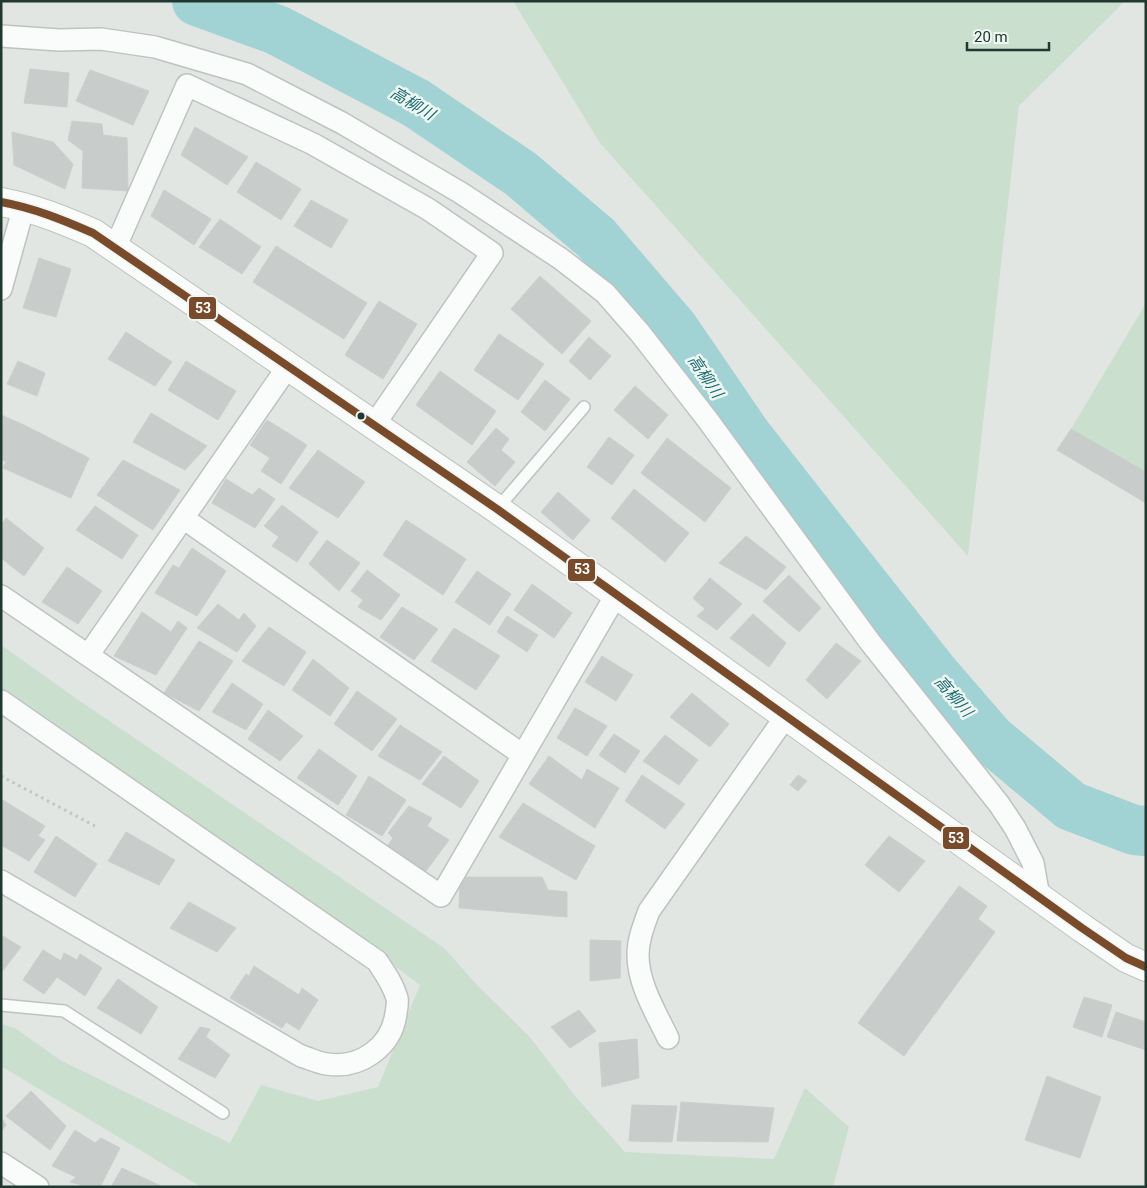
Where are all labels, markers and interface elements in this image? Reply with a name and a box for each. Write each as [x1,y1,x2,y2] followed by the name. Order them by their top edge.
[967,20,1050,52] scale bar
[974,28,1008,46] text: 20 m
[387,83,440,125] water label: 高柳川
[188,296,217,320] line badge: 53
[195,300,211,316] text: 53
[684,351,728,403] water label: 高柳川
[356,411,366,421] unlabelled marker
[567,558,596,582] line badge: 53
[574,561,590,577] text: 53
[931,672,978,722] water label: 高柳川
[942,826,970,850] line badge: 53
[948,830,964,846] text: 53

